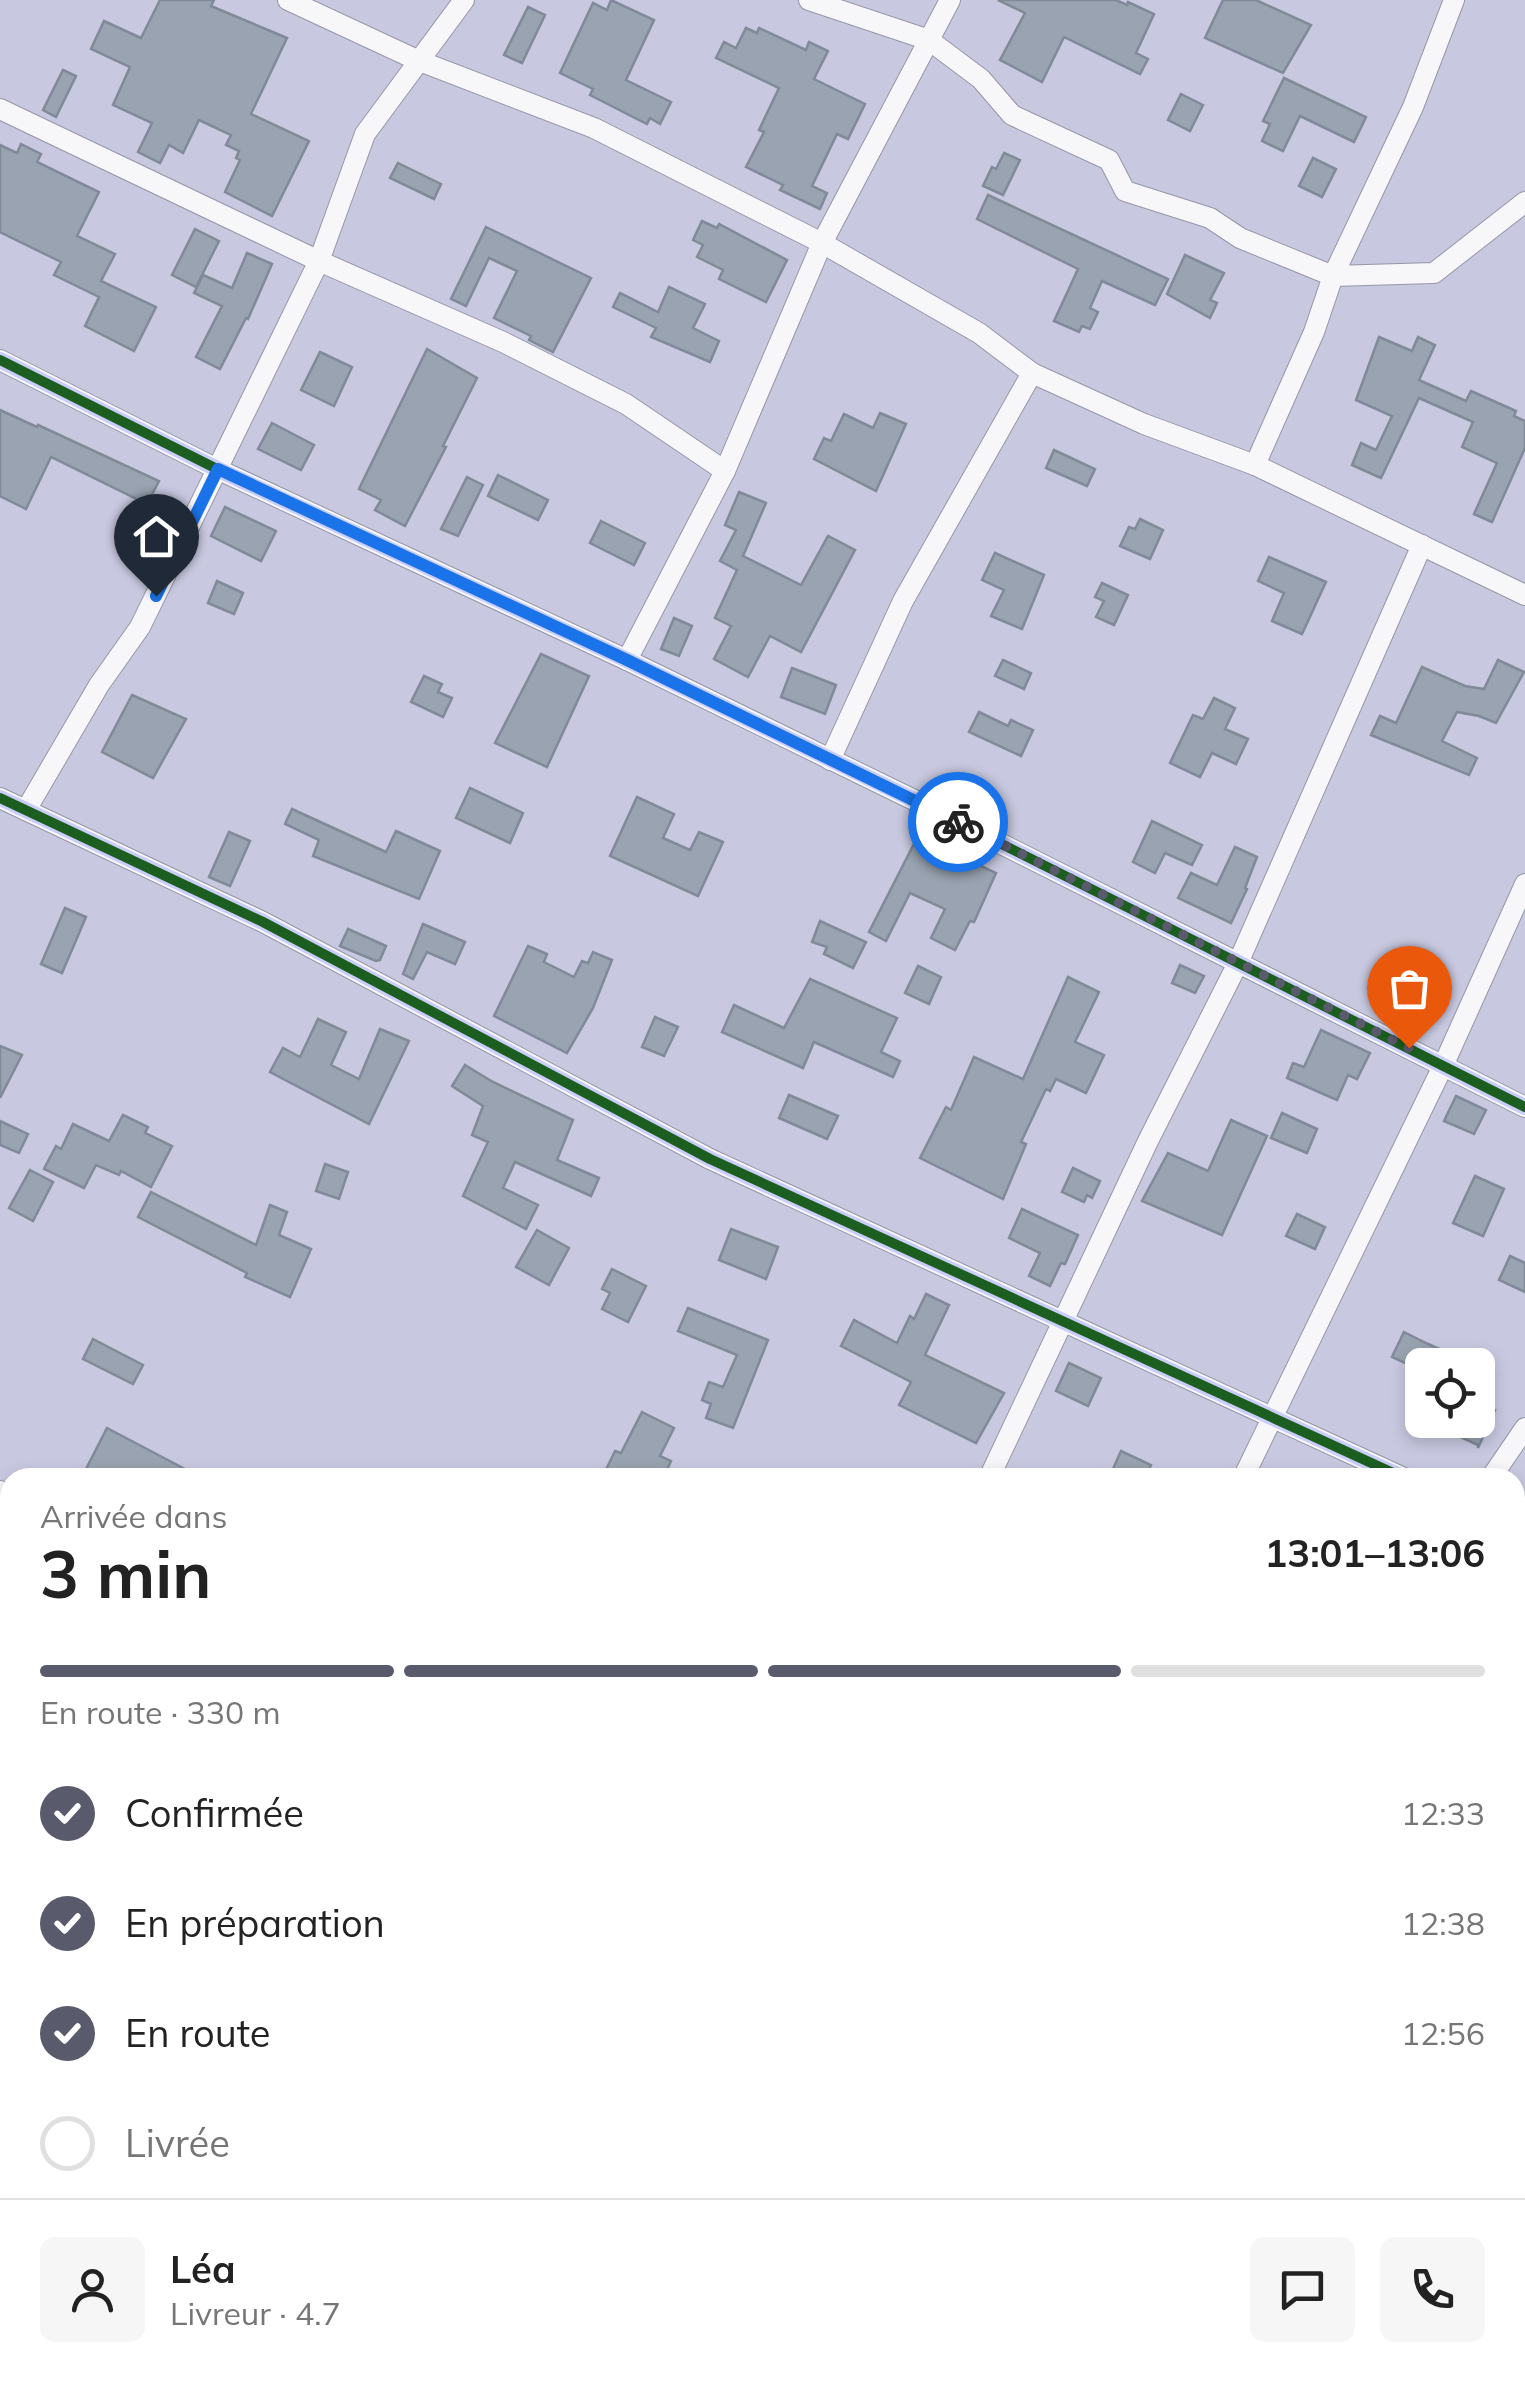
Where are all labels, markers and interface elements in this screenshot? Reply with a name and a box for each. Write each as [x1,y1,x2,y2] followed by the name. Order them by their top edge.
[114,494,199,597] pin
[129,509,184,564] icon: home
[908,772,1008,872] courier
[931,795,986,850] icon: bike
[1367,946,1452,1049] pin
[1382,961,1437,1016] icon: bag
[1405,1348,1495,1438] map controls
[1405,1348,1495,1438] button: locate
[40,1496,227,1536] text: Arrivée dans
[1265,1529,1485,1577] text: 13:01–13:06
[40,1533,211,1614] text: 3 min
[40,1692,281,1732] text: En route · 330 m
[40,1786,95,1841] icon: check
[125,1789,304,1837] text: Confirmée
[1401,1793,1485,1833] text: 12:33
[40,1896,95,1951] icon: check
[125,1899,385,1947] text: En préparation
[1401,1903,1485,1943] text: 12:38
[40,2006,95,2061] icon: check
[125,2009,271,2057] text: En route
[1401,2013,1485,2053] text: 12:56
[125,2119,230,2167] text: Livrée
[40,2237,145,2342] button: person
[1250,2237,1355,2342] button: chat
[1380,2237,1485,2342] button: phone
[170,2245,235,2293] text: Léa
[170,2293,341,2333] text: Livreur · 4.7

